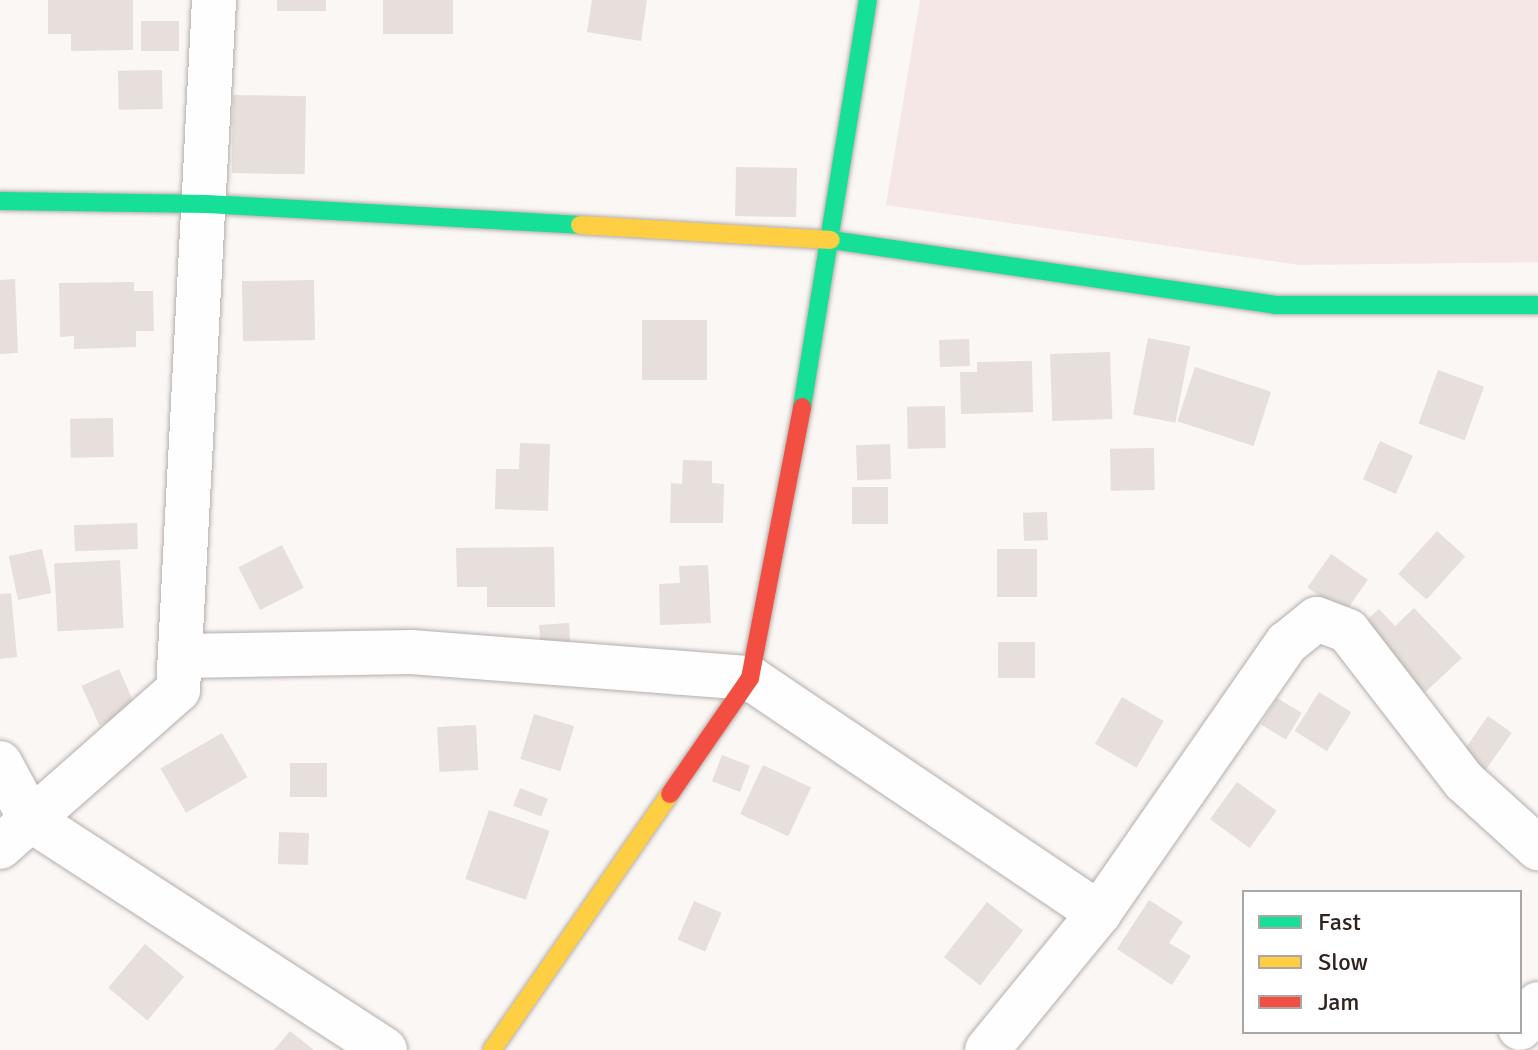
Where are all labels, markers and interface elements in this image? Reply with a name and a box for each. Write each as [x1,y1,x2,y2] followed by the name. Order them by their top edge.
[1242,890,1522,1034] legend
[1318,907,1361,937] text: Fast
[1318,947,1368,977] text: Slow
[1318,987,1359,1017] text: Jam

